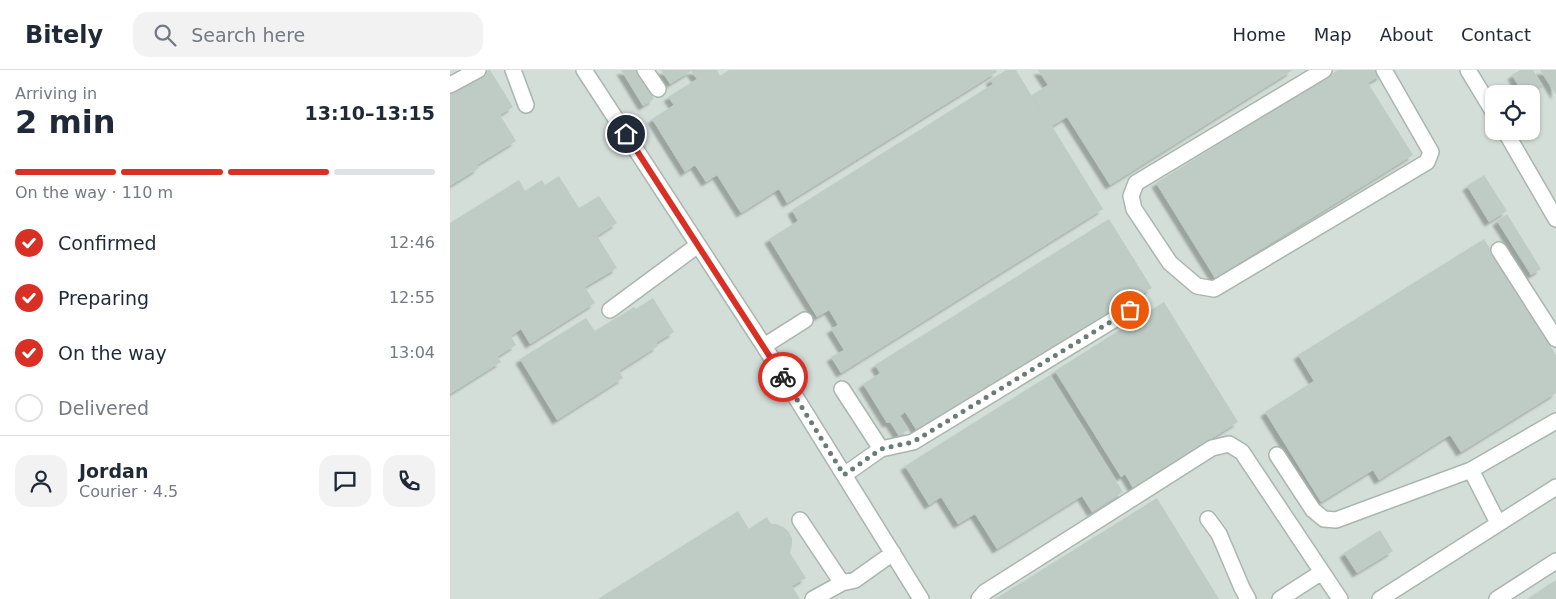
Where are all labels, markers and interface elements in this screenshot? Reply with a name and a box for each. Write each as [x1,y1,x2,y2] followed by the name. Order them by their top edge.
[133,12,483,57] search box
[25,21,103,49] text: Bitely
[151,21,179,49] icon: search
[191,24,305,46] text: Search here
[1233,24,1286,45] text: Home
[1314,24,1352,45] text: Map
[1380,24,1433,45] text: About
[1461,24,1531,45] text: Contact
[15,84,97,103] text: Arriving in
[1485,85,1540,140] map controls
[1485,85,1540,140] button: locate
[305,102,435,124] text: 13:10–13:15
[15,103,116,141] text: 2 min
[605,113,647,155] pin
[612,120,640,148] icon: home
[15,183,173,202] text: On the way · 110 m
[15,229,43,257] icon: check
[58,232,157,254] text: Confirmed
[389,233,435,252] text: 12:46
[15,284,43,312] icon: check
[58,287,149,309] text: Preparing
[389,288,435,307] text: 12:55
[1109,289,1151,331] pin
[1116,296,1144,324] icon: bag
[15,339,43,367] icon: check
[58,342,167,364] text: On the way
[389,343,435,362] text: 13:04
[758,352,808,402] courier
[769,363,797,391] icon: bike
[58,397,149,419] text: Delivered
[15,455,67,507] button: person
[319,455,371,507] button: chat
[383,455,435,507] button: phone
[79,460,148,482] text: Jordan
[79,482,178,501] text: Courier · 4.5

